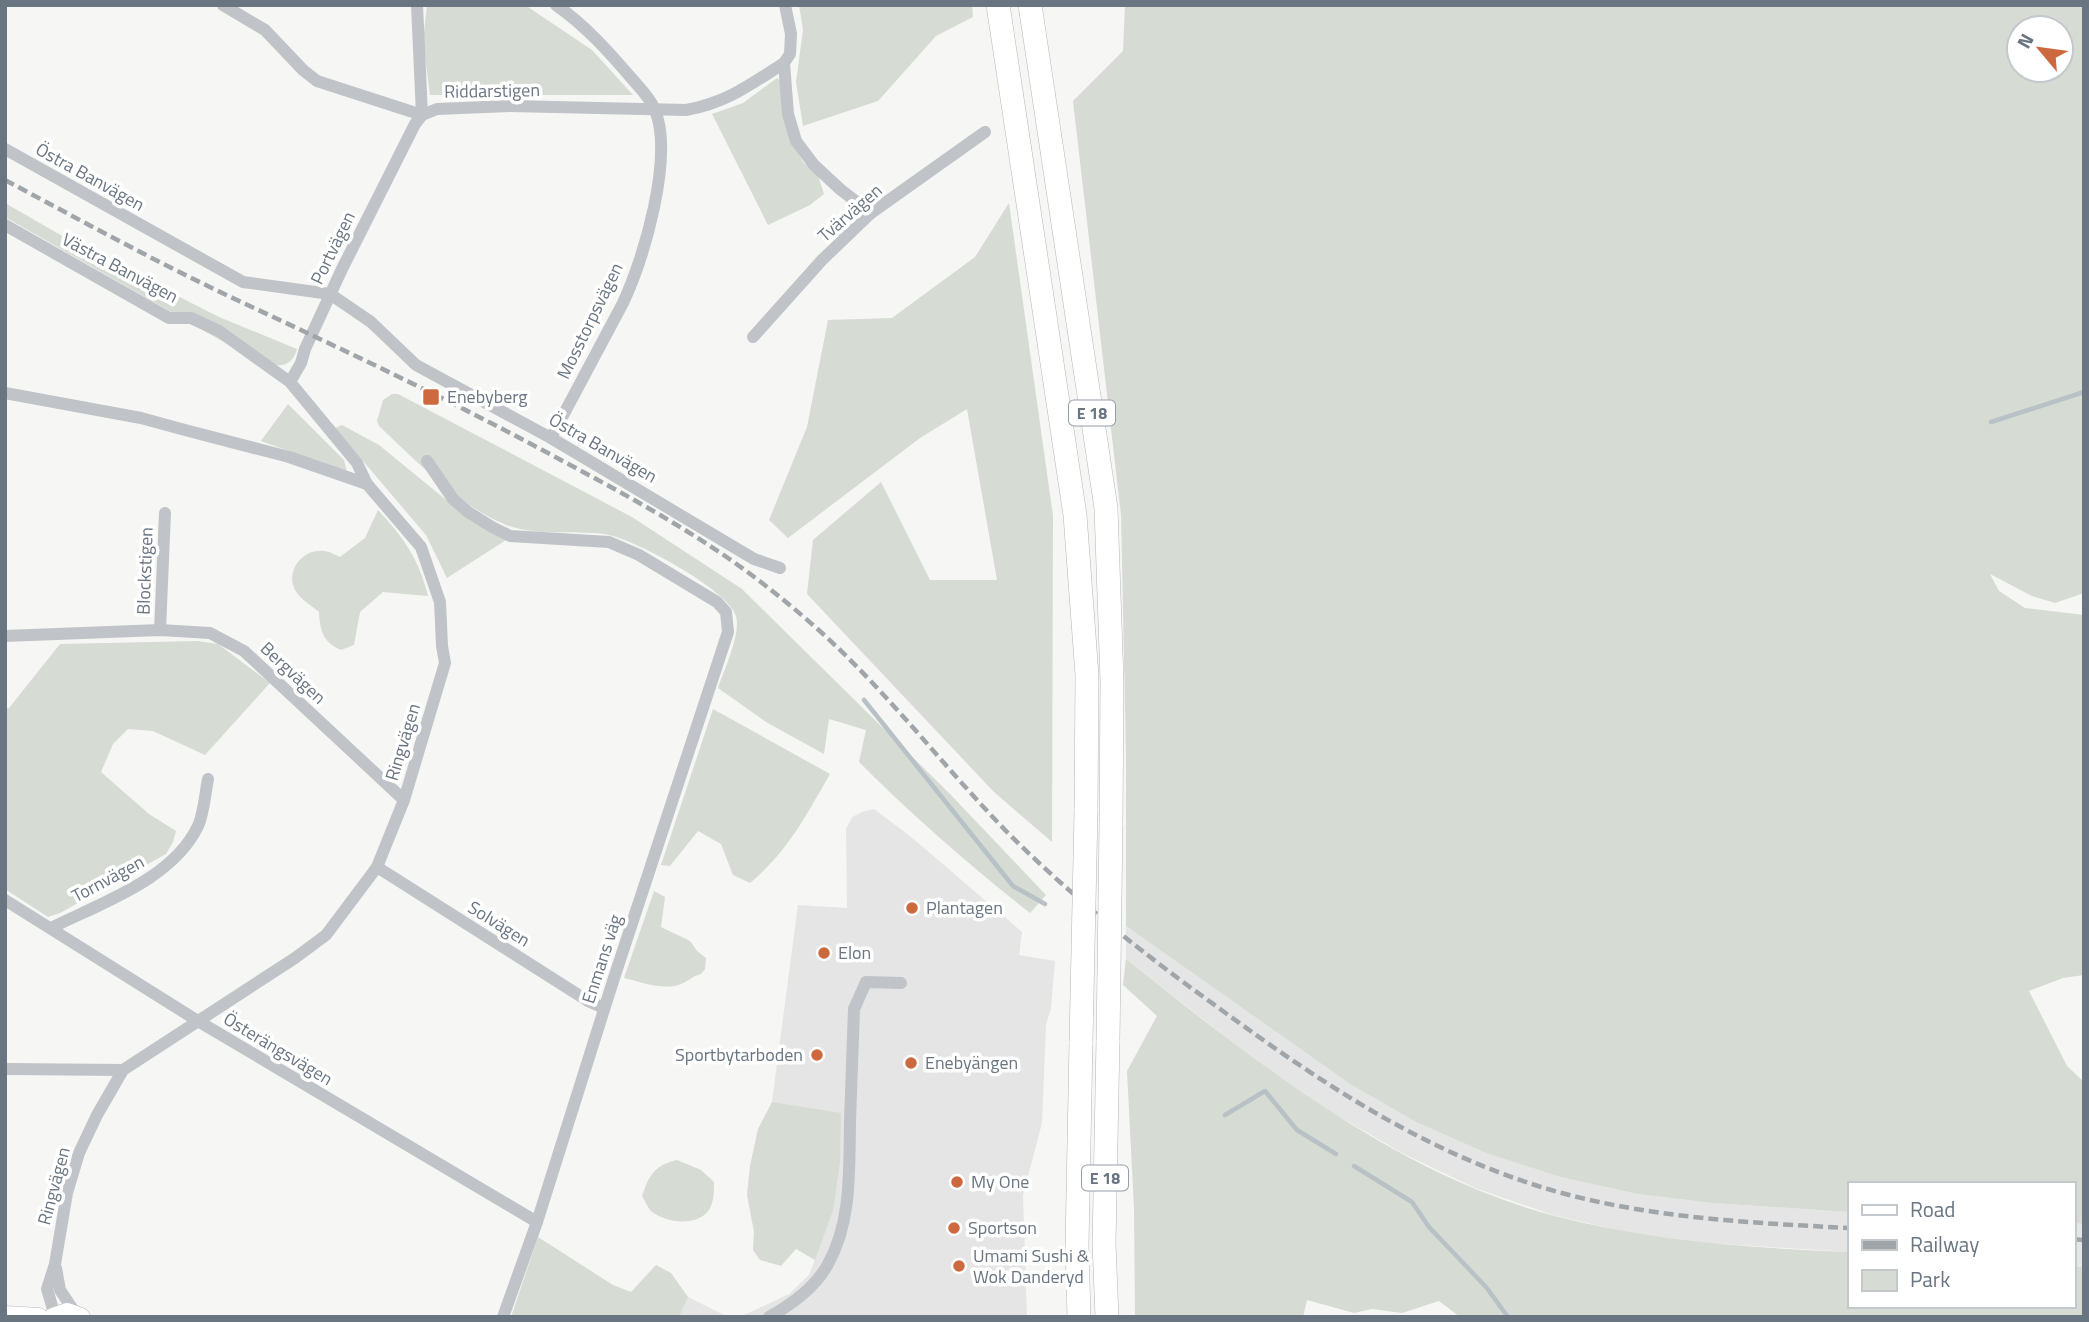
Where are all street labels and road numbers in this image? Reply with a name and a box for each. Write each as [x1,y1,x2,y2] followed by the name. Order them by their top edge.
[444,76,540,105] street label: Riddarstigen
[31,135,150,218] street label: Östra Banvägen
[812,177,888,248] street label: Tvärvägen
[303,207,362,289] street label: Portvägen
[57,226,183,310] street label: Västra Banvägen
[550,258,629,384] street label: Mosstorpsvägen
[1069,400,1115,426] road number: E 18
[544,406,662,490] street label: Östra Banvägen
[129,527,160,615] street label: Blockstigen
[254,635,332,710] street label: Bergvägen
[378,700,427,784] street label: Ringvägen
[67,848,149,909] street label: Tornvägen
[463,894,536,953] street label: Solvägen
[574,911,629,1007] street label: Enmans väg
[218,1005,338,1092] street label: Österängsvägen
[30,1144,77,1228] street label: Ringvägen
[1082,1166,1128,1190] road number: E 18

